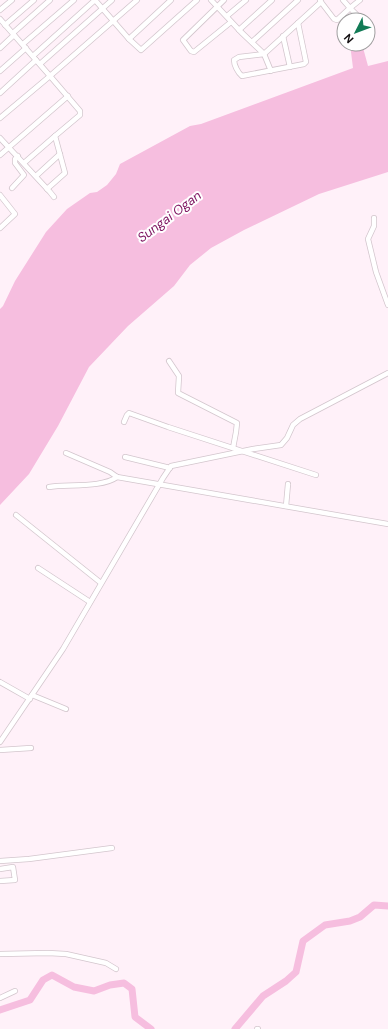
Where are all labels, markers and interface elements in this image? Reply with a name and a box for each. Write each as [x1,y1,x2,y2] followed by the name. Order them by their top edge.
[336,12,376,52] north arrow
[341,31,356,46] text: N
[134,187,205,246] water label: Sungai Ogan

